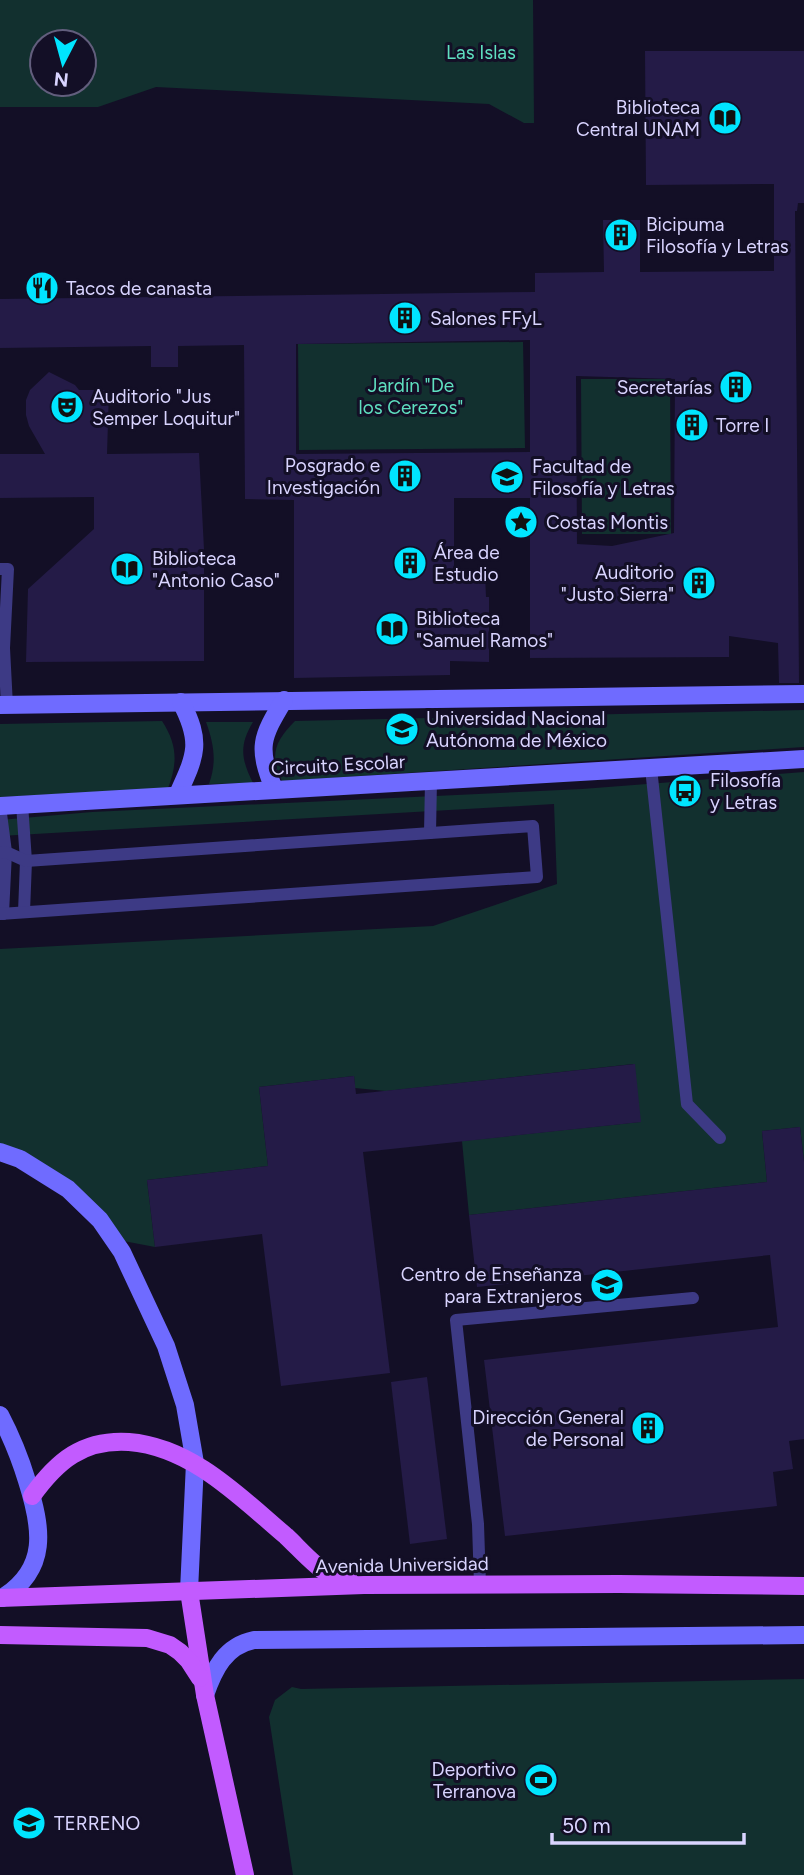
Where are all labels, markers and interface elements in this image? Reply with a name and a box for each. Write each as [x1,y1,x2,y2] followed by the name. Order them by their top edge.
[28,28,98,98] north arrow
[446,41,516,64] park label: Las Islas
[53,67,70,92] text: N
[576,96,700,141] place label: Biblioteca Central UNAM
[706,99,744,137] library icon: Biblioteca Central UNAM
[646,213,789,258] place label: Bicipuma Filosofía y Letras
[602,216,640,254] building icon: Bicipuma Filosofía y Letras
[23,269,61,307] restaurant icon: Tacos de canasta
[66,277,212,300] place label: Tacos de canasta
[386,299,424,337] building icon: Salones FFyL
[430,307,542,330] place label: Salones FFyL
[717,368,755,406] building icon: Secretarías
[359,374,463,419] park label: Jardín "De los Cerezos"
[617,376,712,399] place label: Secretarías
[92,385,240,430] place label: Auditorio "Jus Semper Loquitur"
[48,388,86,426] theatre icon: Auditorio "Jus Semper Loquitur"
[673,406,711,444] building icon: Torre I
[716,414,769,437] place label: Torre I
[267,454,380,499] place label: Posgrado e Investigación
[532,455,675,500] place label: Facultad de Filosofía y Letras
[386,457,424,495] building icon: Posgrado e Investigación
[488,458,526,496] school or university icon: Facultad de Filosofía y Letras
[502,503,540,541] place icon: Costas Montis
[546,511,668,534] place label: Costas Montis
[434,541,500,586] place label: Área de Estudio
[391,544,429,582] building icon: Área de Estudio
[152,547,280,592] place label: Biblioteca "Antonio Caso"
[108,550,146,588] library icon: Biblioteca "Antonio Caso"
[561,561,674,606] place label: Auditorio "Justo Sierra"
[680,564,718,602] building icon: Auditorio "Justo Sierra"
[416,607,553,652] place label: Biblioteca "Samuel Ramos"
[373,610,411,648] library icon: Biblioteca "Samuel Ramos"
[426,707,607,752] place label: Universidad Nacional Autónoma de México
[383,710,421,748] school or university icon: Universidad Nacional Autónoma de México
[270,750,406,780] street label: Circuito Escolar
[710,769,781,814] place label: Filosofía y Letras
[666,772,704,810] bus stop icon: Filosofía y Letras
[401,1263,582,1308] place label: Centro de Enseñanza para Extranjeros
[588,1266,626,1304] school or university icon: Centro de Enseñanza para Extranjeros
[472,1406,624,1451] place label: Dirección General de Personal
[629,1409,667,1447] building icon: Dirección General de Personal
[315,1552,489,1578] street label: Avenida Universidad
[432,1758,516,1803] place label: Deportivo Terranova
[522,1761,560,1799] sports icon: Deportivo Terranova
[552,1801,744,1845] scale bar
[10,1804,48,1842] school or university icon: TERRENO
[54,1812,140,1835] place label: TERRENO
[562,1813,611,1838] text: 50 m

